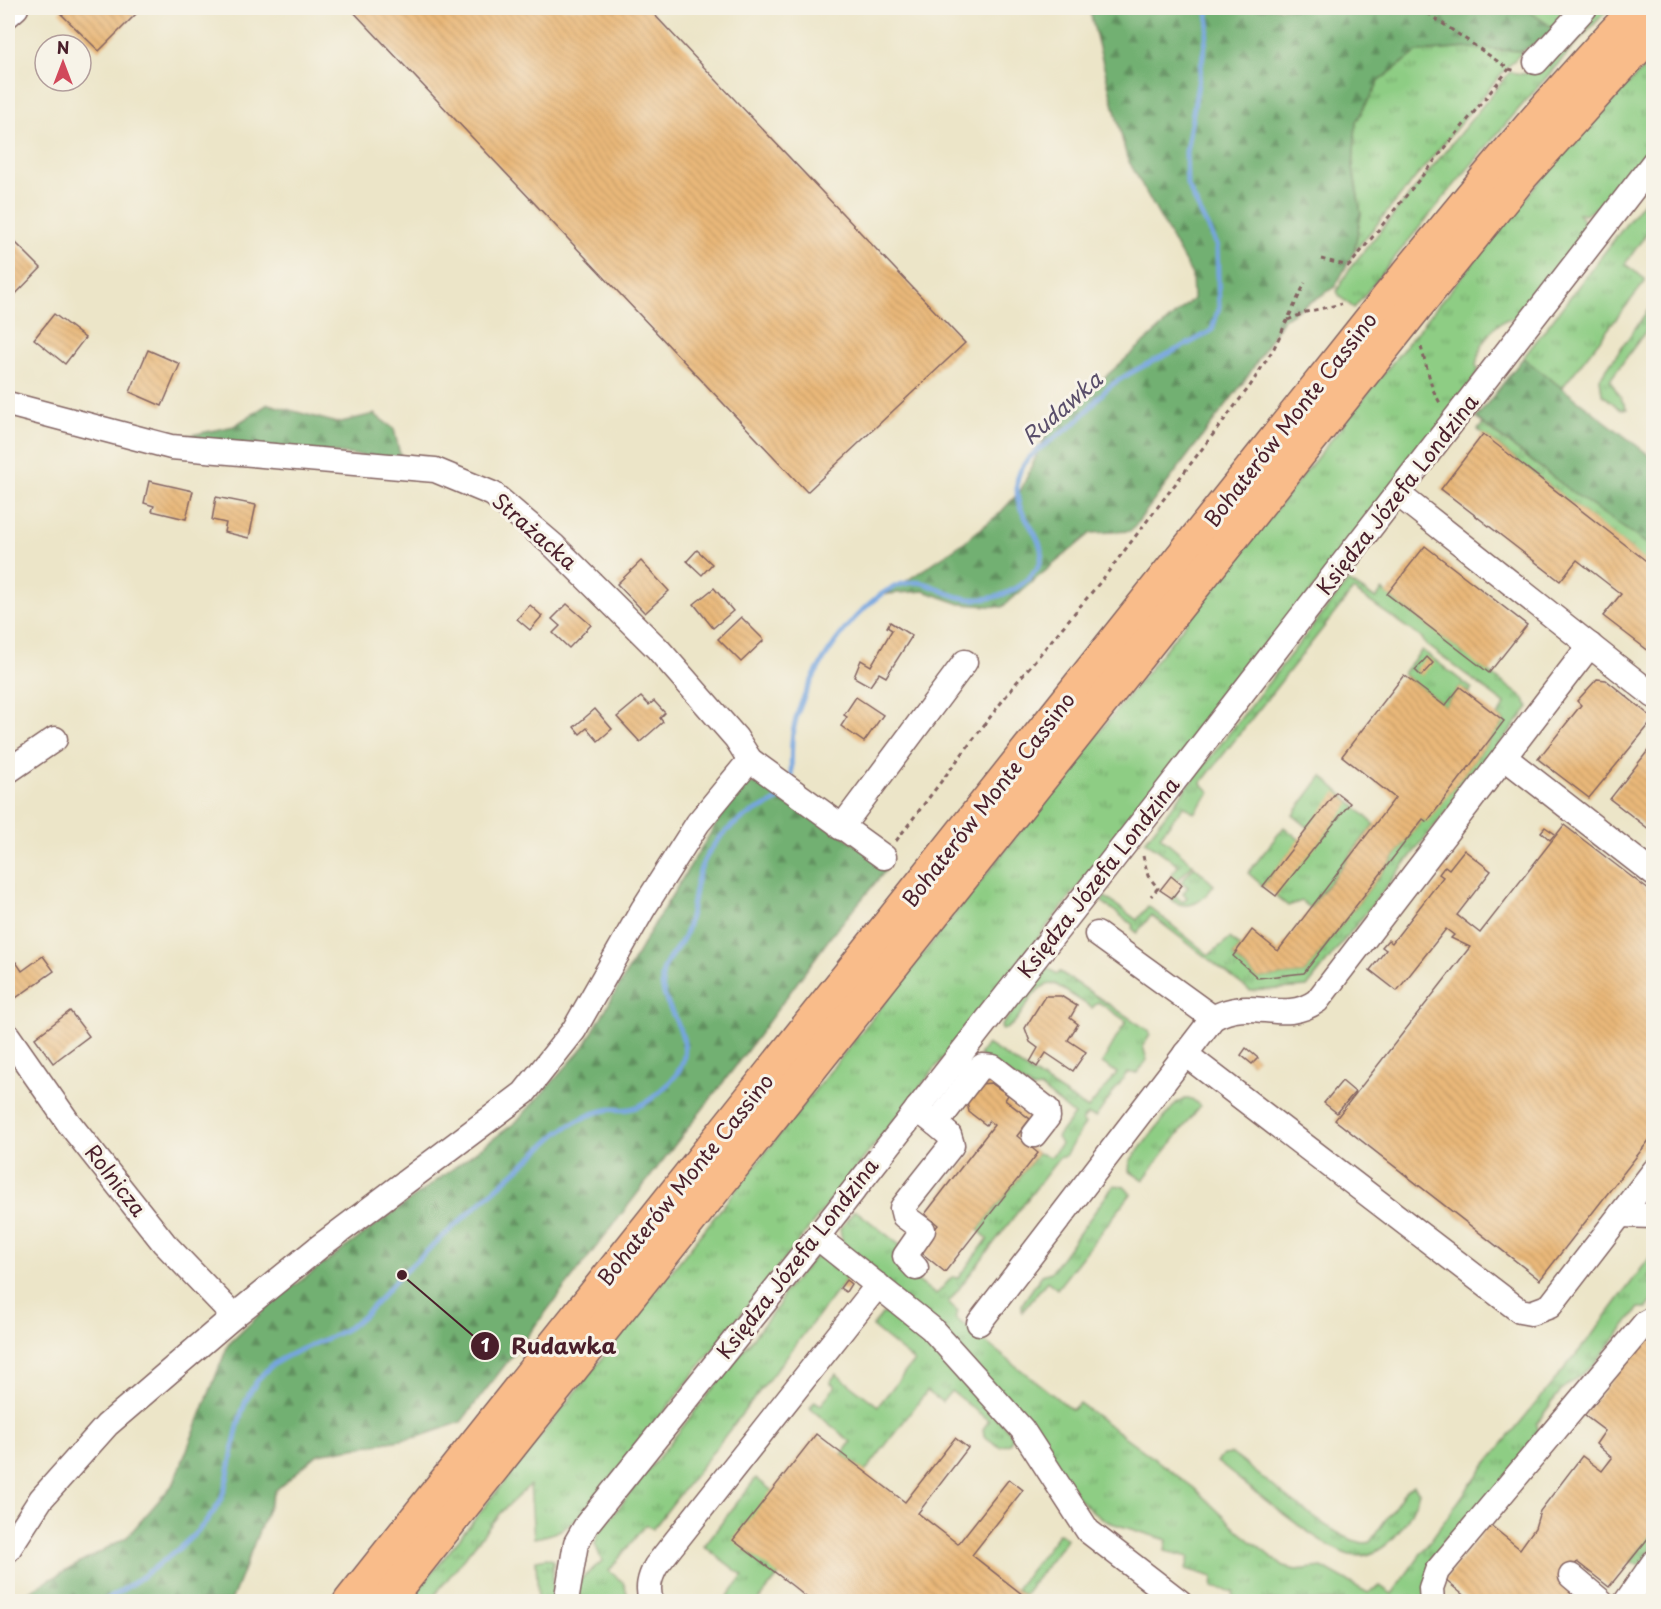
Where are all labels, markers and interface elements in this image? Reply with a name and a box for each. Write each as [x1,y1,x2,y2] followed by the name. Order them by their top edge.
[33,33,93,93] north arrow
[57,35,69,59] text: N
[1195,304,1384,533] street label: Bohaterów Monte Cassino
[1013,362,1110,451] water label: Rudawka
[1308,386,1486,601] street label: Księdza Józefa Londzina
[486,484,585,577] street label: Strażacka
[893,684,1082,913] street label: Bohaterów Monte Cassino
[1009,769,1187,984] street label: Księdza Józefa Londzina
[589,1066,780,1292] street label: Bohaterów Monte Cassino
[78,1137,155,1223] street label: Rolnicza
[708,1150,886,1365] street label: Księdza Józefa Londzina
[470,1326,628,1366] callout: Rudawka
[512,1328,617,1361] text: Rudawka
[481,1331,490,1358] text: 1

